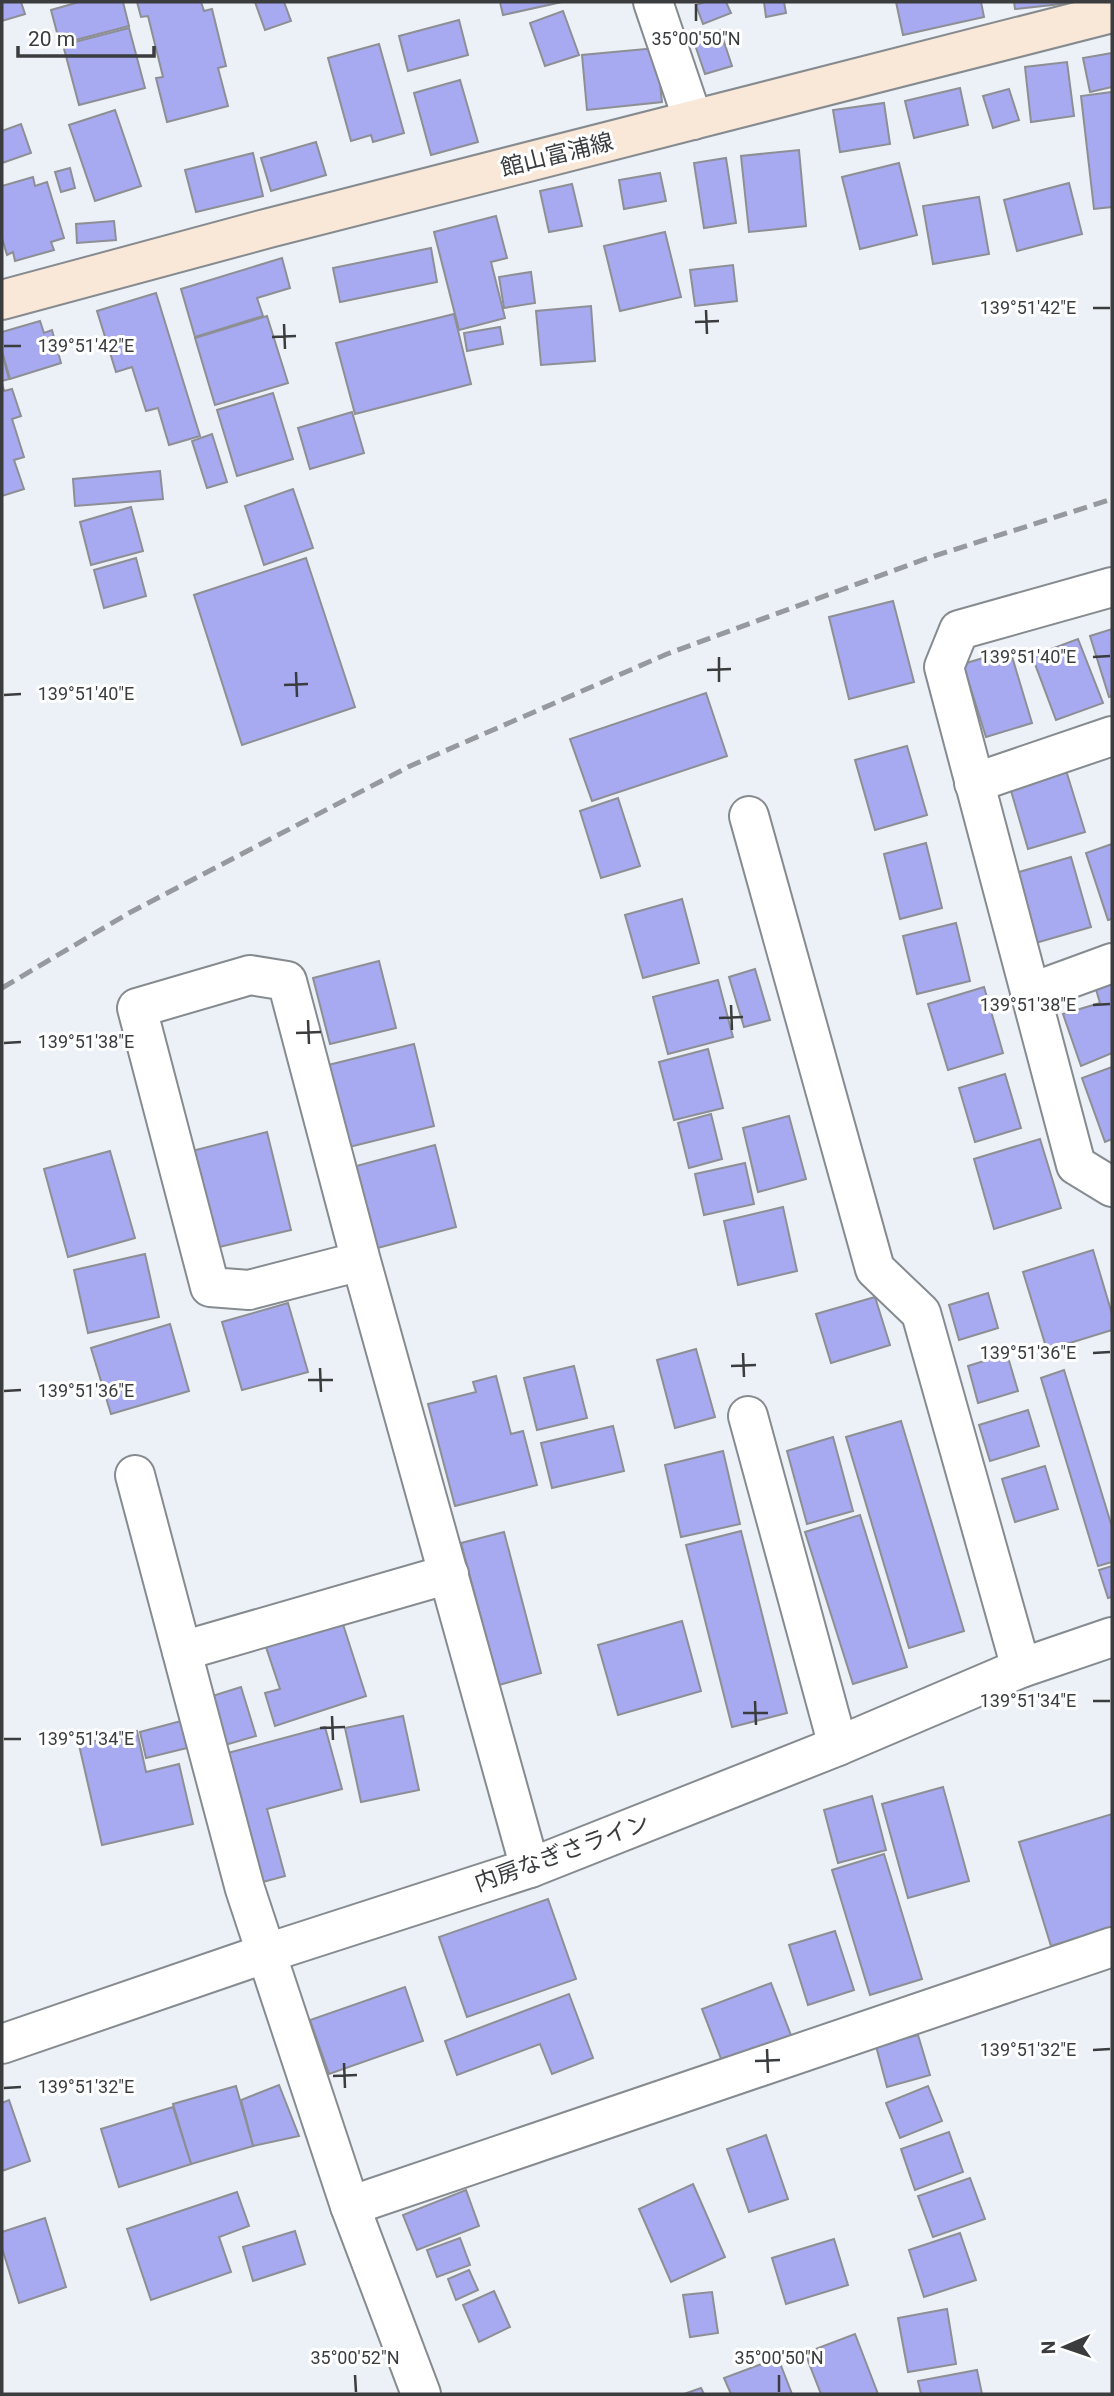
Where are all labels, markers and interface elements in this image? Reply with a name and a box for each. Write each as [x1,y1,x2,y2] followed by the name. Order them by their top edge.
[18,14,154,58] scale bar
[28,27,75,51] text: 20 m
[651,28,741,49] text: 35°00'50"N
[498,128,616,182] street label: 館山富浦線
[980,297,1076,318] text: 139°51'42"E
[38,335,134,356] text: 139°51'42"E
[980,646,1076,667] text: 139°51'40"E
[38,683,134,704] text: 139°51'40"E
[980,994,1076,1015] text: 139°51'38"E
[38,1031,134,1052] text: 139°51'38"E
[980,1342,1076,1363] text: 139°51'36"E
[38,1380,134,1401] text: 139°51'36"E
[980,1690,1076,1711] text: 139°51'34"E
[38,1728,134,1749] text: 139°51'34"E
[471,1809,653,1897] street label: 内房なぎさライン
[980,2039,1076,2060] text: 139°51'32"E
[38,2076,134,2097] text: 139°51'32"E
[1030,2312,1100,2382] north arrow
[1037,2340,1060,2355] text: N
[310,2347,400,2368] text: 35°00'52"N
[734,2347,824,2368] text: 35°00'50"N

